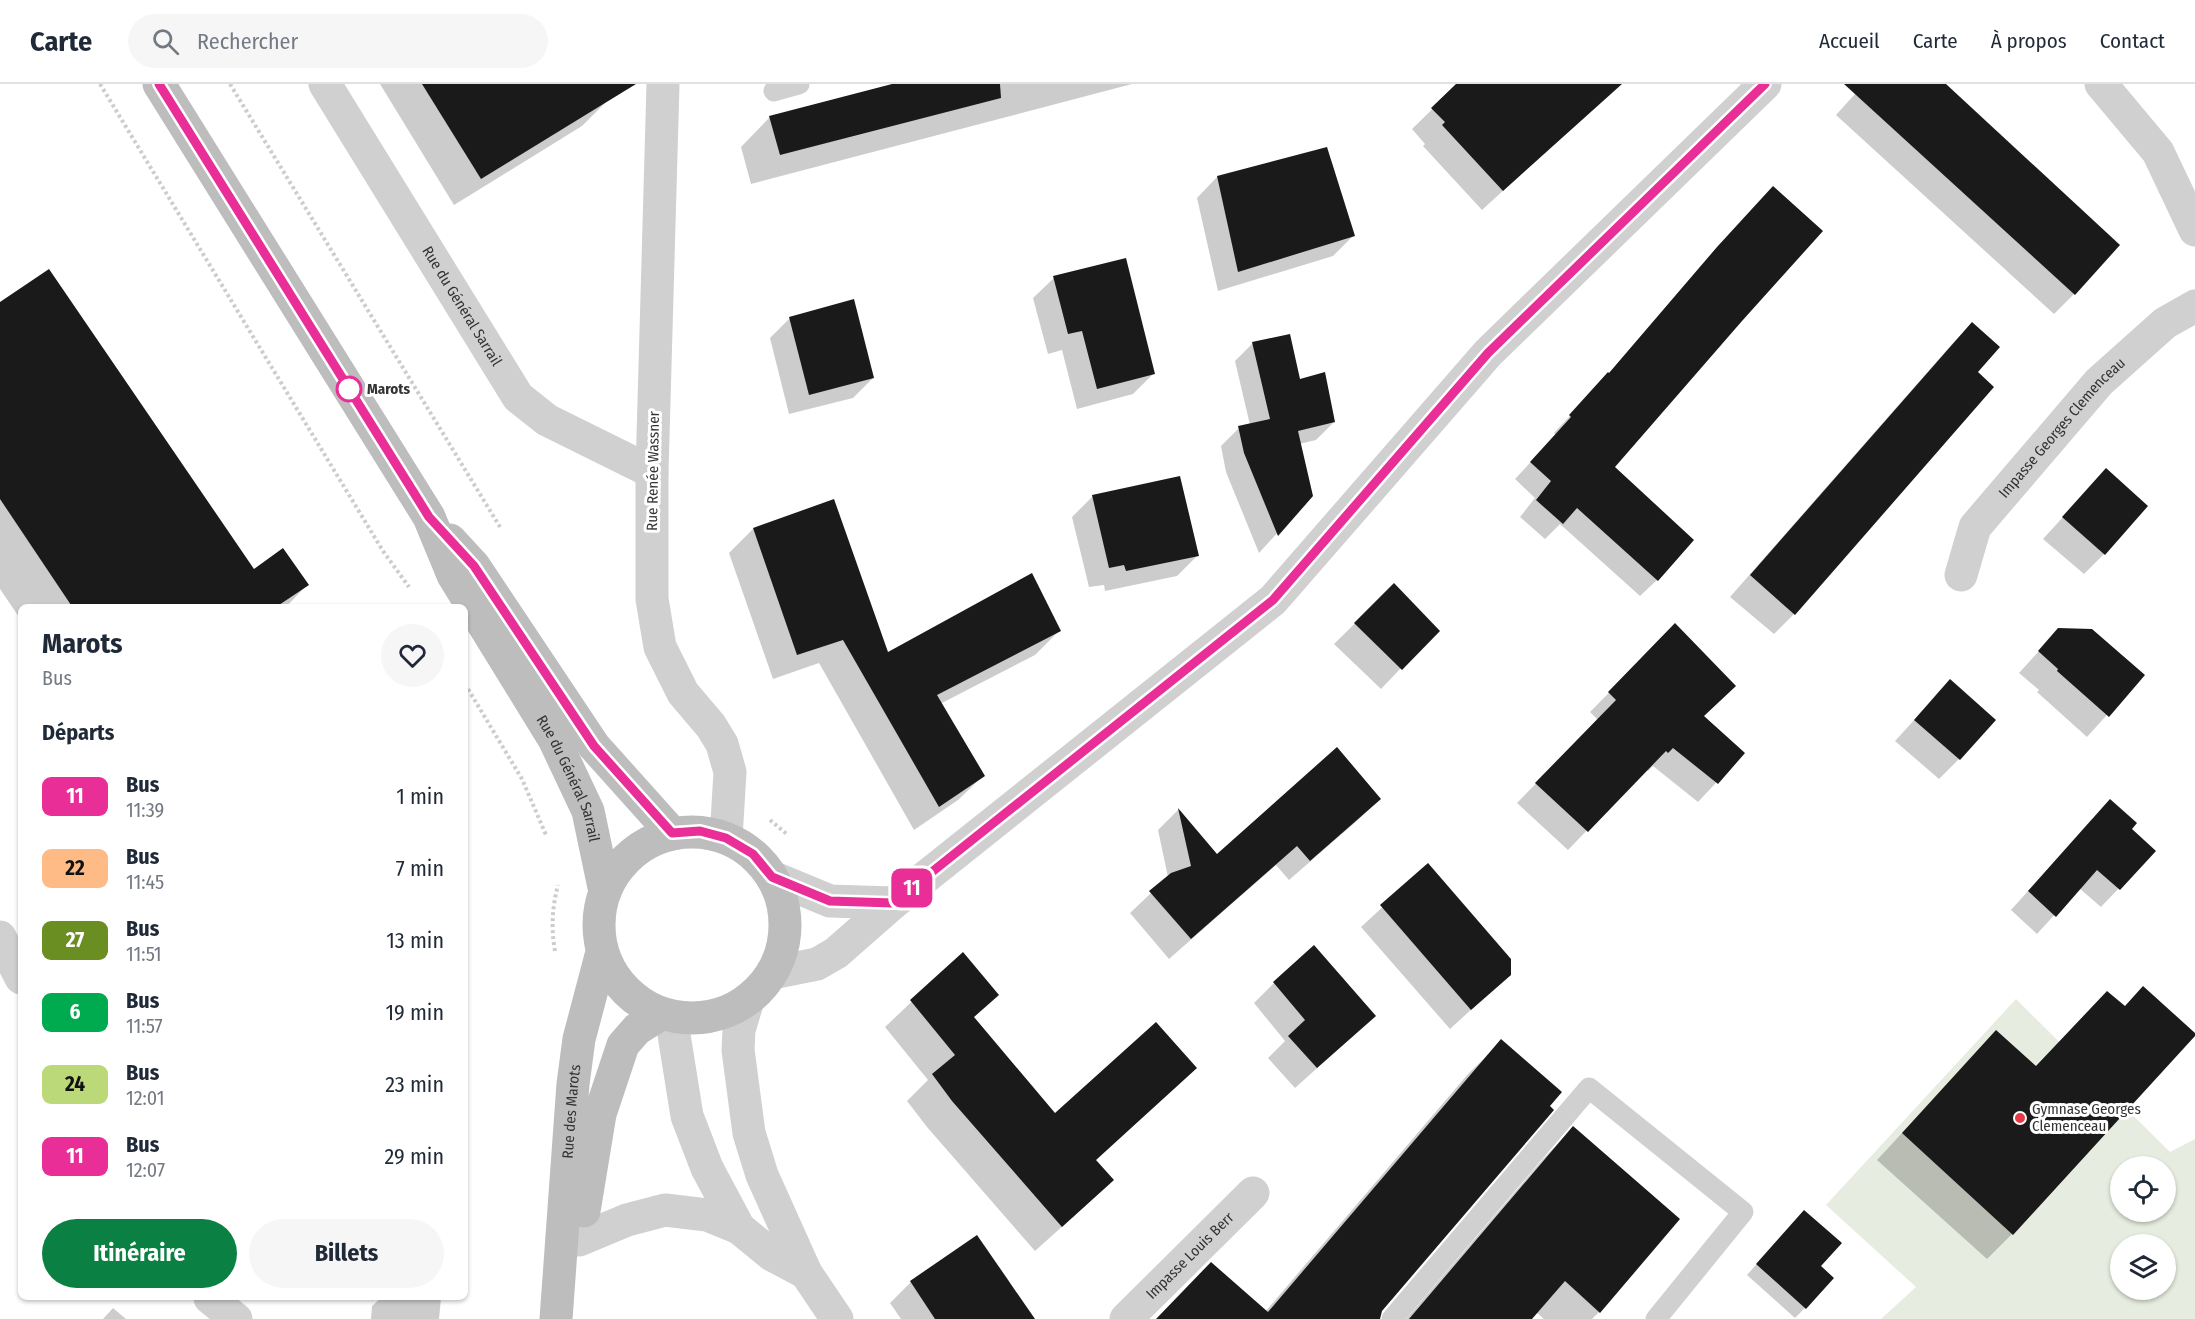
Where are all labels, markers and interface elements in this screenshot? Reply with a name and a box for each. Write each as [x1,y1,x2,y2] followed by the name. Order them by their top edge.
[128,14,548,68] search box
[30,25,92,58] text: Carte
[149,25,182,58] icon: search
[197,28,298,55] text: Rechercher
[1819,28,1880,54] text: Accueil
[1913,28,1958,54] text: Carte
[1991,28,2067,54] text: À propos
[2100,28,2165,54] text: Contact
[418,243,506,369] street label: Rue du Général Sarrail
[1995,354,2129,502] street label: Impasse Georges Clemenceau
[336,376,362,402] marker: Marots
[367,380,411,398] place label: Marots
[643,410,663,531] street label: Rue Renée Wassner
[381,624,444,687] button: heart
[42,627,123,660] text: Marots
[42,666,72,690] text: Bus
[533,712,603,844] street label: Rue du Général Sarrail
[42,719,114,746] text: Départs
[126,771,159,798] text: Bus
[66,783,84,809] text: 11
[396,783,444,810] text: 1 min
[126,798,164,822] text: 11:39
[126,843,159,870] text: Bus
[65,855,85,881] text: 22
[396,855,444,882] text: 7 min
[885,868,939,908] line badge: 11
[126,870,164,894] text: 11:45
[903,875,921,901] text: 11
[126,915,159,942] text: Bus
[66,927,84,953] text: 27
[386,927,444,954] text: 13 min
[126,942,162,966] text: 11:51
[126,987,159,1014] text: Bus
[70,999,80,1025] text: 6
[386,999,444,1026] text: 19 min
[126,1014,163,1038] text: 11:57
[126,1059,159,1086] text: Bus
[559,1063,585,1159] street label: Rue des Marots
[65,1071,85,1097] text: 24
[385,1071,444,1098] text: 23 min
[126,1086,165,1110] text: 12:01
[2032,1100,2141,1135] place label: Gymnase Georges Clemenceau
[2013,1111,2027,1125] marker: Gymnase Georges Clemenceau
[126,1131,159,1158] text: Bus
[66,1143,84,1169] text: 11
[385,1143,444,1170] text: 29 min
[2110,1156,2176,1300] map controls
[2110,1156,2176,1222] button: locate
[126,1158,165,1182] text: 12:07
[1142,1208,1238,1303] street label: Impasse Louis Berr
[42,1219,237,1288] button: Itinéraire
[249,1219,444,1288] button: Billets
[2110,1234,2176,1300] button: layers

